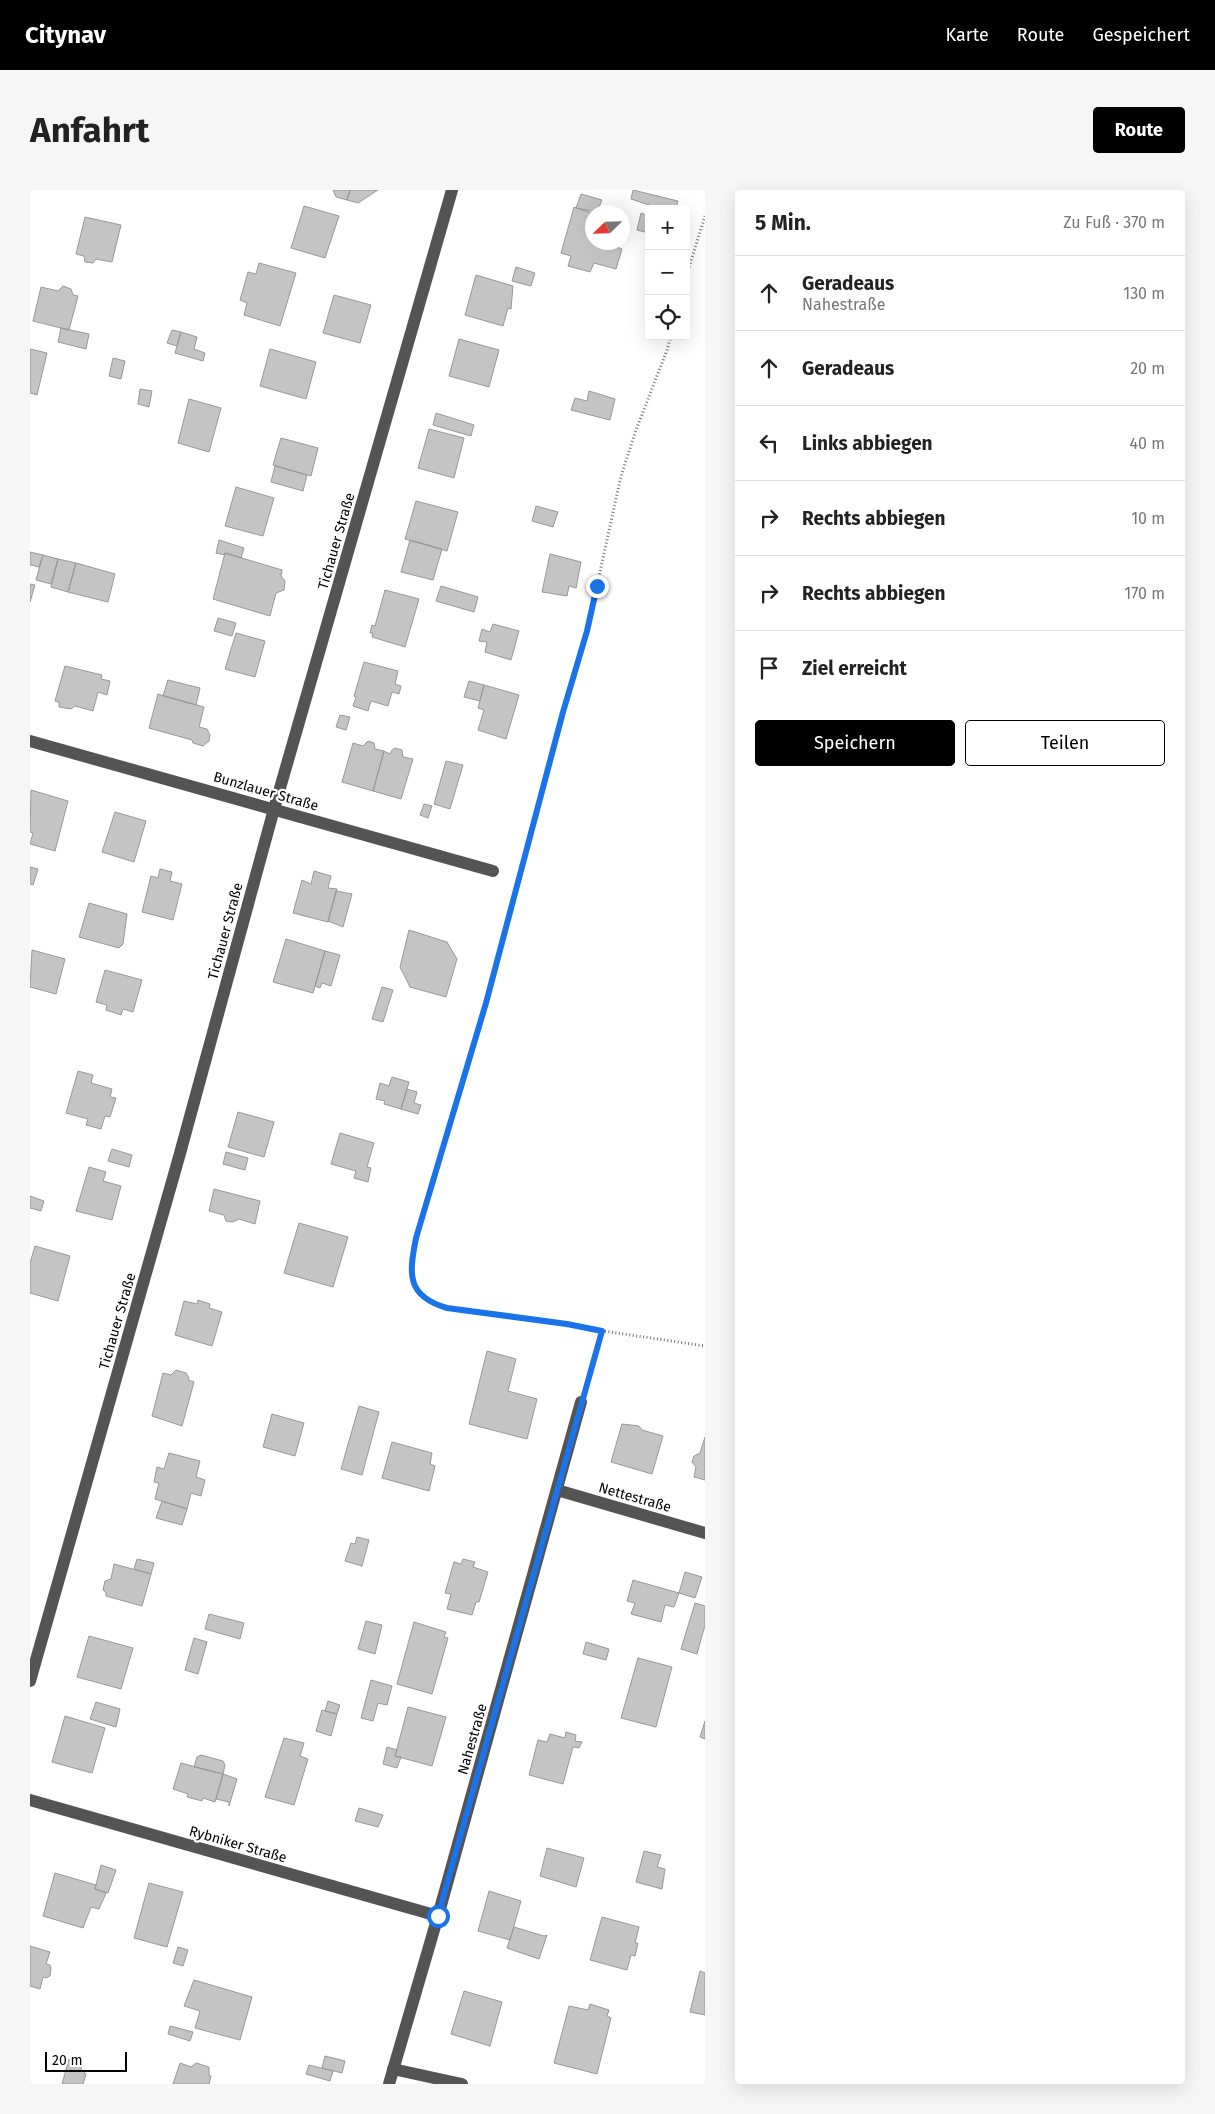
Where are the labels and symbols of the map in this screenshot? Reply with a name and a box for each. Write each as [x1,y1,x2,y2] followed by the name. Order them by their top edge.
[585,205,630,250] north arrow
[315,491,358,591] street label: Tichauer Straße
[586,575,609,598] route end
[211,768,320,815] street label: Bunzlauer Straße
[204,881,247,982] street label: Tichauer Straße
[96,1271,139,1371] street label: Tichauer Straße
[597,1479,673,1516] street label: Nettestraße
[454,1702,491,1777] street label: Nahestraße
[187,1822,289,1867] street label: Rybniker Straße
[427,1905,450,1928] route start
[45,2049,128,2072] scale bar

